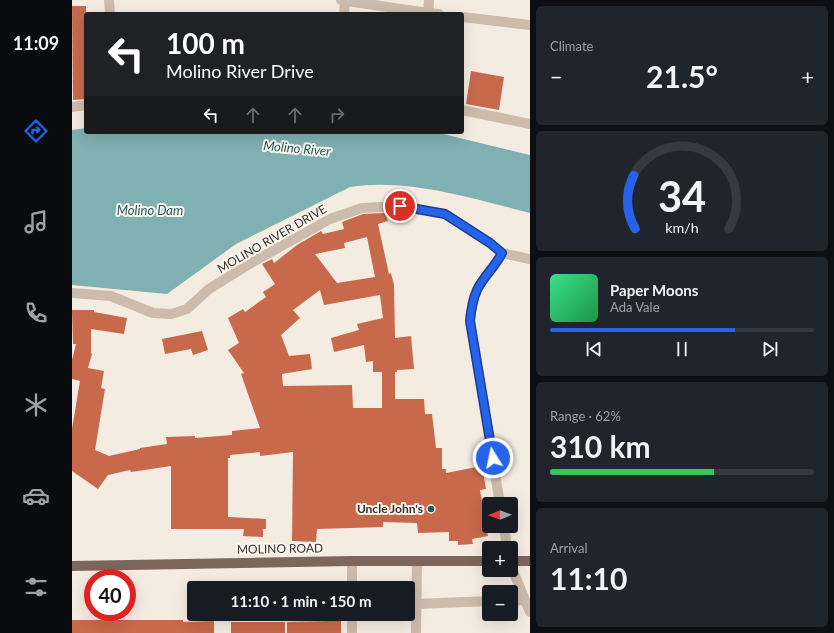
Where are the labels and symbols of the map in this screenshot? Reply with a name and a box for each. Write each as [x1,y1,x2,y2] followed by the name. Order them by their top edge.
[263,137,332,159] water label: Molino River
[383,189,417,223] pin
[214,201,329,276] street label: MOLINO RIVER DRIVE
[117,202,183,218] water label: Molino Dam
[472,437,514,479] position arrow
[482,497,518,533] north arrow
[357,501,423,516] place label: Uncle John's
[426,504,436,514] marker: Uncle John's
[237,540,323,557] street label: MOLINO ROAD
[84,569,136,621] speed limit sign: 40

